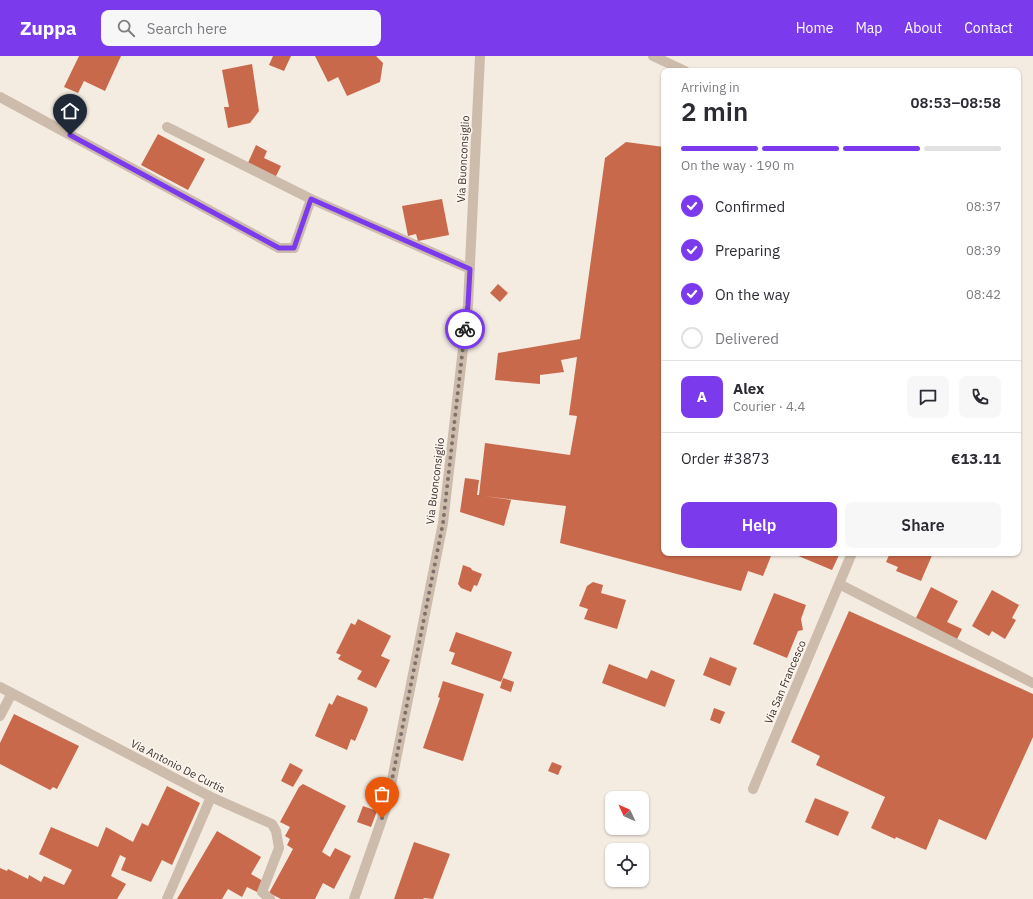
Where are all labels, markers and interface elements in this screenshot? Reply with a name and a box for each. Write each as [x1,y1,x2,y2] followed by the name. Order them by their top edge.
[101,10,381,46] search box
[20,16,77,40] text: Zuppa
[115,17,137,39] icon: search
[147,19,227,38] text: Search here
[796,19,833,37] text: Home
[855,19,882,37] text: Map
[904,19,942,37] text: About
[964,19,1013,37] text: Contact
[681,79,740,96] text: Arriving in
[911,93,1001,112] text: 08:53–08:58
[53,94,87,135] pin
[681,94,748,128] text: 2 min
[59,100,81,122] icon: home
[454,115,472,203] street label: Via Buonconsiglio
[681,157,794,174] text: On the way · 190 m
[681,195,703,217] icon: check
[715,197,785,216] text: Confirmed
[966,198,1001,215] text: 08:37
[681,239,703,261] icon: check
[715,241,780,260] text: Preparing
[966,242,1001,259] text: 08:39
[681,283,703,305] icon: check
[715,285,790,304] text: On the way
[966,286,1001,303] text: 08:42
[445,309,485,349] courier
[454,318,476,340] icon: bike
[715,329,779,348] text: Delivered
[907,376,949,418] button: chat
[959,376,1001,418] button: phone
[733,379,764,398] text: Alex
[697,387,707,406] text: A
[733,398,805,415] text: Courier · 4.4
[423,437,447,525] street label: Via Buonconsiglio
[681,449,770,468] text: Order #3873
[951,449,1001,468] text: €13.11
[681,502,837,548] button: Help
[845,502,1001,548] button: Share
[761,638,809,726] street label: Via San Francesco
[128,736,228,796] street label: Via Antonio De Curtis
[365,777,399,818] pin
[371,783,393,805] icon: bag
[605,791,649,835] north arrow
[605,791,649,887] map controls
[605,843,649,887] button: locate

